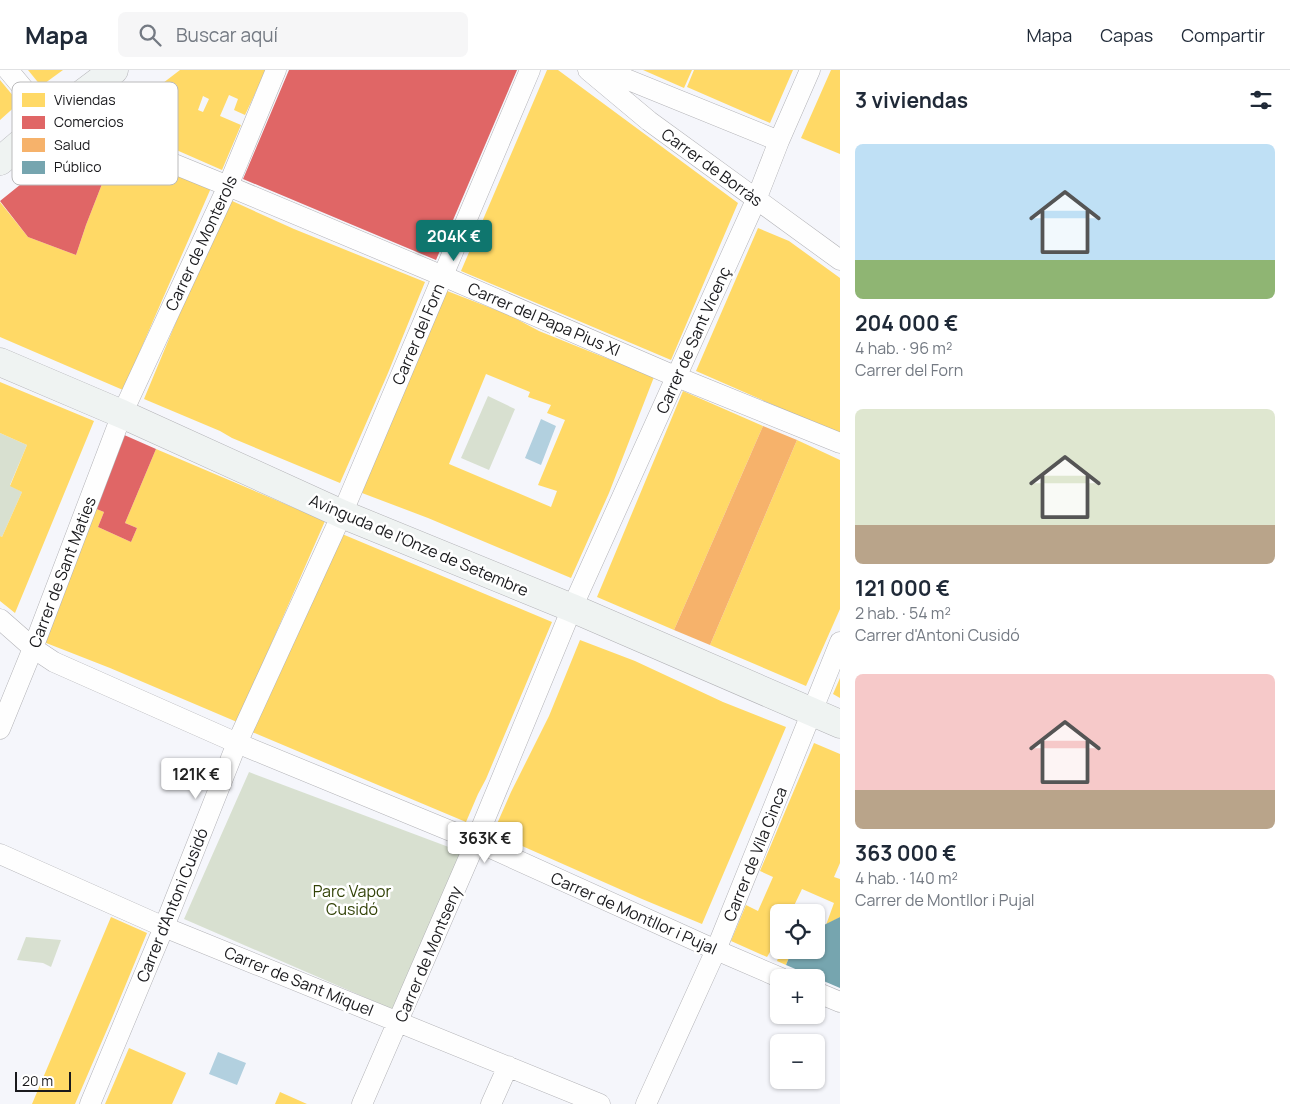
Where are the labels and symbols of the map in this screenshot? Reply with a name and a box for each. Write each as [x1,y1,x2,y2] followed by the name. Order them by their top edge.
[12,82,178,185] legend
[54,90,115,109] text: Viviendas
[54,112,124,131] text: Comercios
[657,123,767,211] street label: Carrer de Borràs
[54,135,90,154] text: Salud
[54,157,101,176] text: Público
[160,172,242,314] street label: Carrer de Monterols
[413,220,495,262] pin: 204K €
[651,263,735,417] street label: Carrer de Sant Vicenç
[464,277,624,361] street label: Carrer del Papa Pius XI
[387,280,449,388] street label: Carrer del Forn
[306,489,532,601] street label: Avinguda de l'Onze de Setembre
[23,493,101,651] street label: Carrer de Sant Maties
[155,758,237,800] pin: 121K €
[718,783,792,925] street label: Carrer de Vila Cinca
[444,822,526,864] pin: 363K €
[131,825,213,985] street label: Carrer d'Antoni Cusidó
[548,866,720,960] street label: Carrer de Montllor i Pujal
[313,880,391,920] park label: Parc Vapor Cusidó
[389,882,467,1026] street label: Carrer de Montseny
[221,941,377,1021] street label: Carrer de Sant Miquel
[15,1069,71,1092] scale bar

